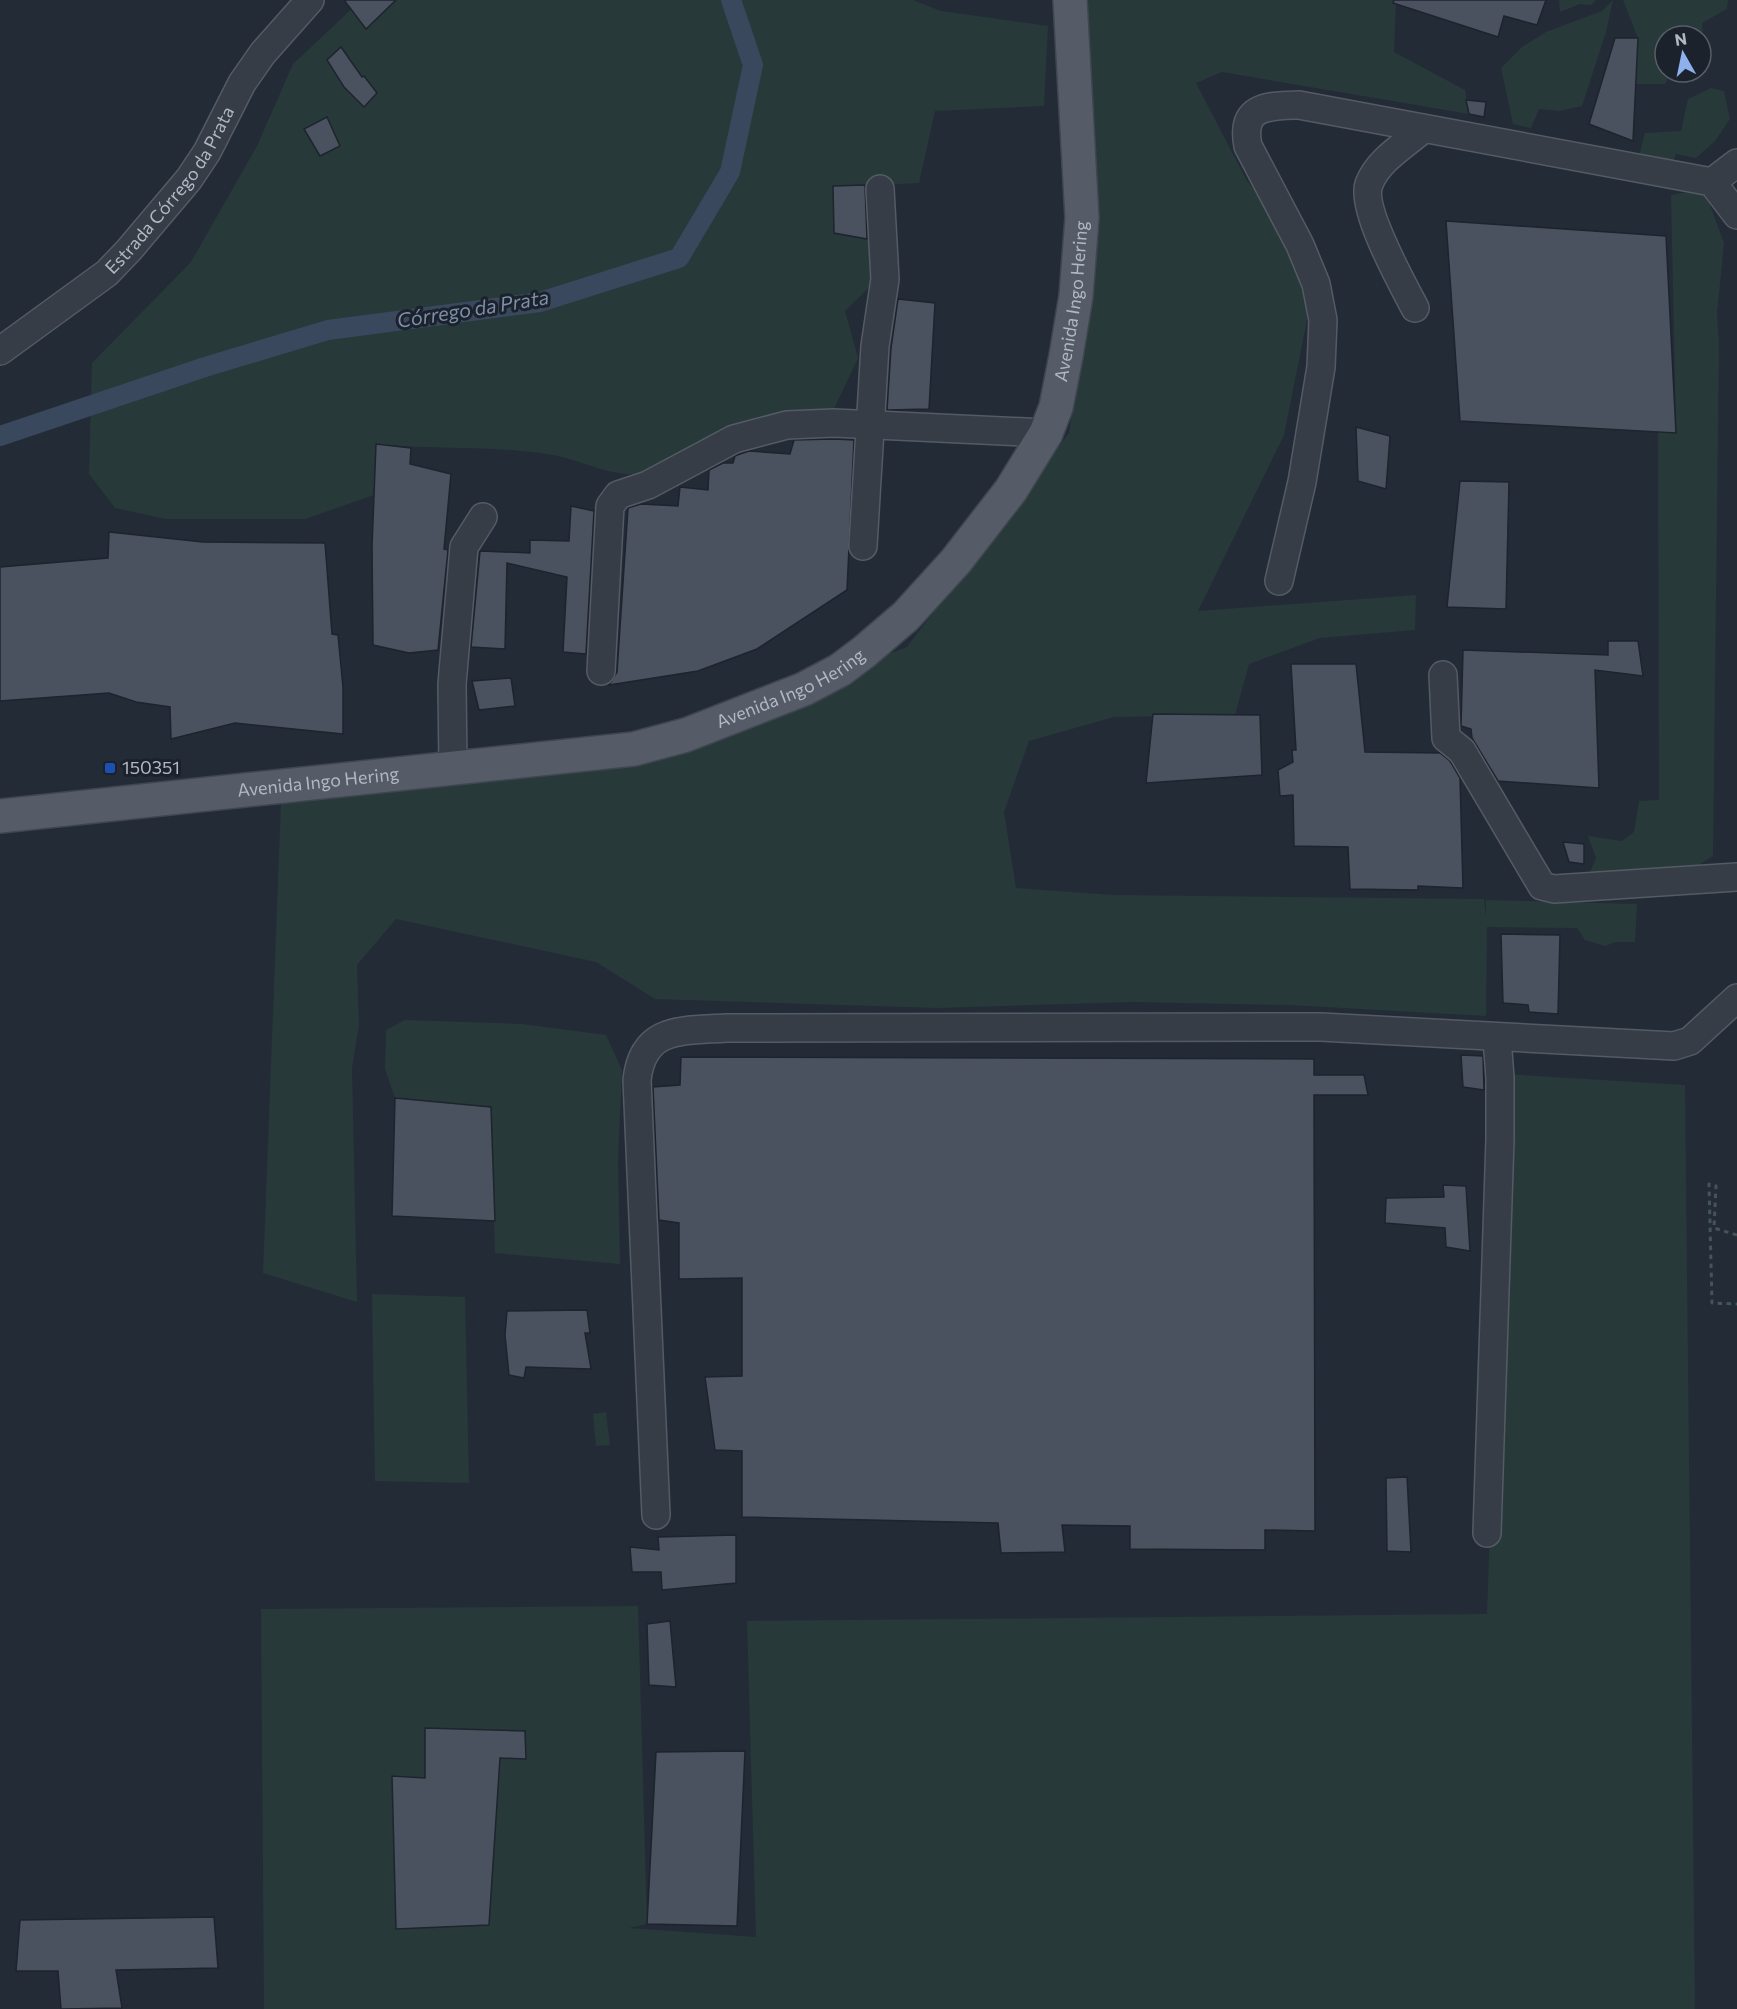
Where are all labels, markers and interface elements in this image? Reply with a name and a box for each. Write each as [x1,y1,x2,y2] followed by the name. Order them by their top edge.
[1653,24,1713,84] north arrow
[1673,28,1688,49] text: N
[100,102,238,278] street label: Estrada Córrego da Prata
[1049,220,1092,384] street label: Avenida Ingo Hering
[395,284,551,332] water label: Córrego da Prata
[713,643,869,732] street label: Avenida Ingo Hering
[122,756,180,778] place label: 150351
[103,761,117,775] marker: 150351
[236,762,400,801] street label: Avenida Ingo Hering

